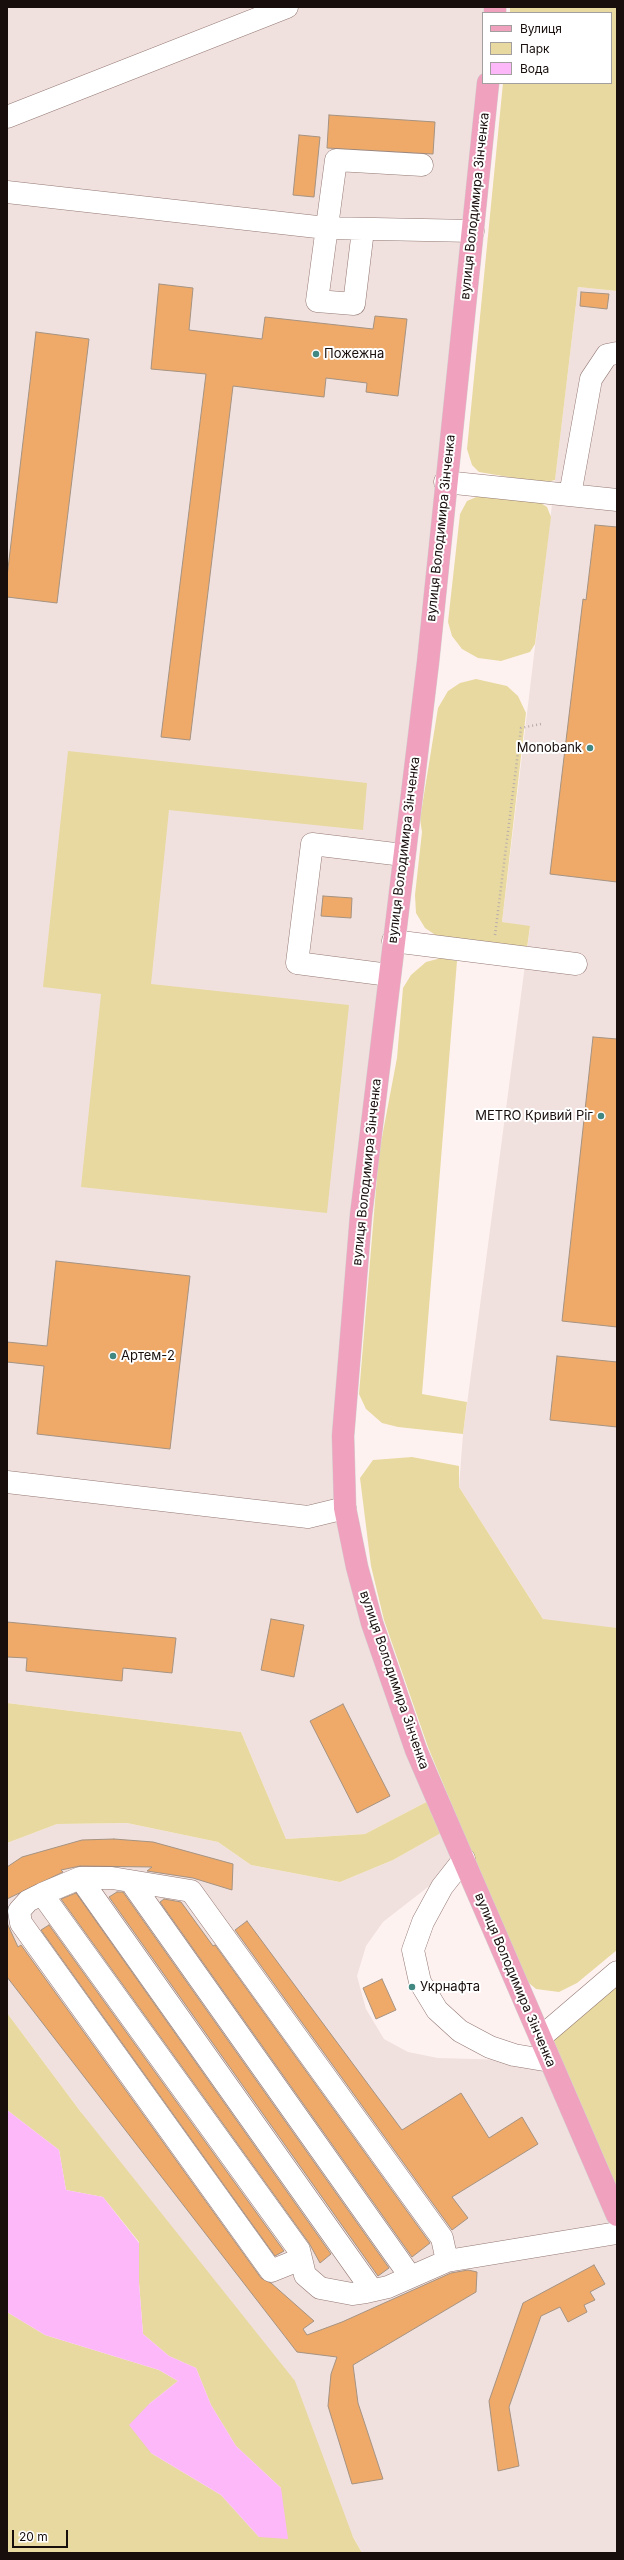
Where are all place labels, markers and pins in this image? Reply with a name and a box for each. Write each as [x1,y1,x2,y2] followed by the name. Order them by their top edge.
[324,346,384,362] place label: Пожежна
[311,349,321,359] marker: Пожежна
[517,740,582,756] place label: Monobank
[585,743,595,753] marker: Monobank
[475,1108,593,1124] place label: METRO Кривий Ріг
[596,1111,606,1121] marker: METRO Кривий Ріг
[121,1348,175,1364] place label: Артем-2
[108,1351,118,1361] marker: Артем-2
[420,1979,480,1995] place label: Укрнафта
[407,1982,417,1992] marker: Укрнафта

